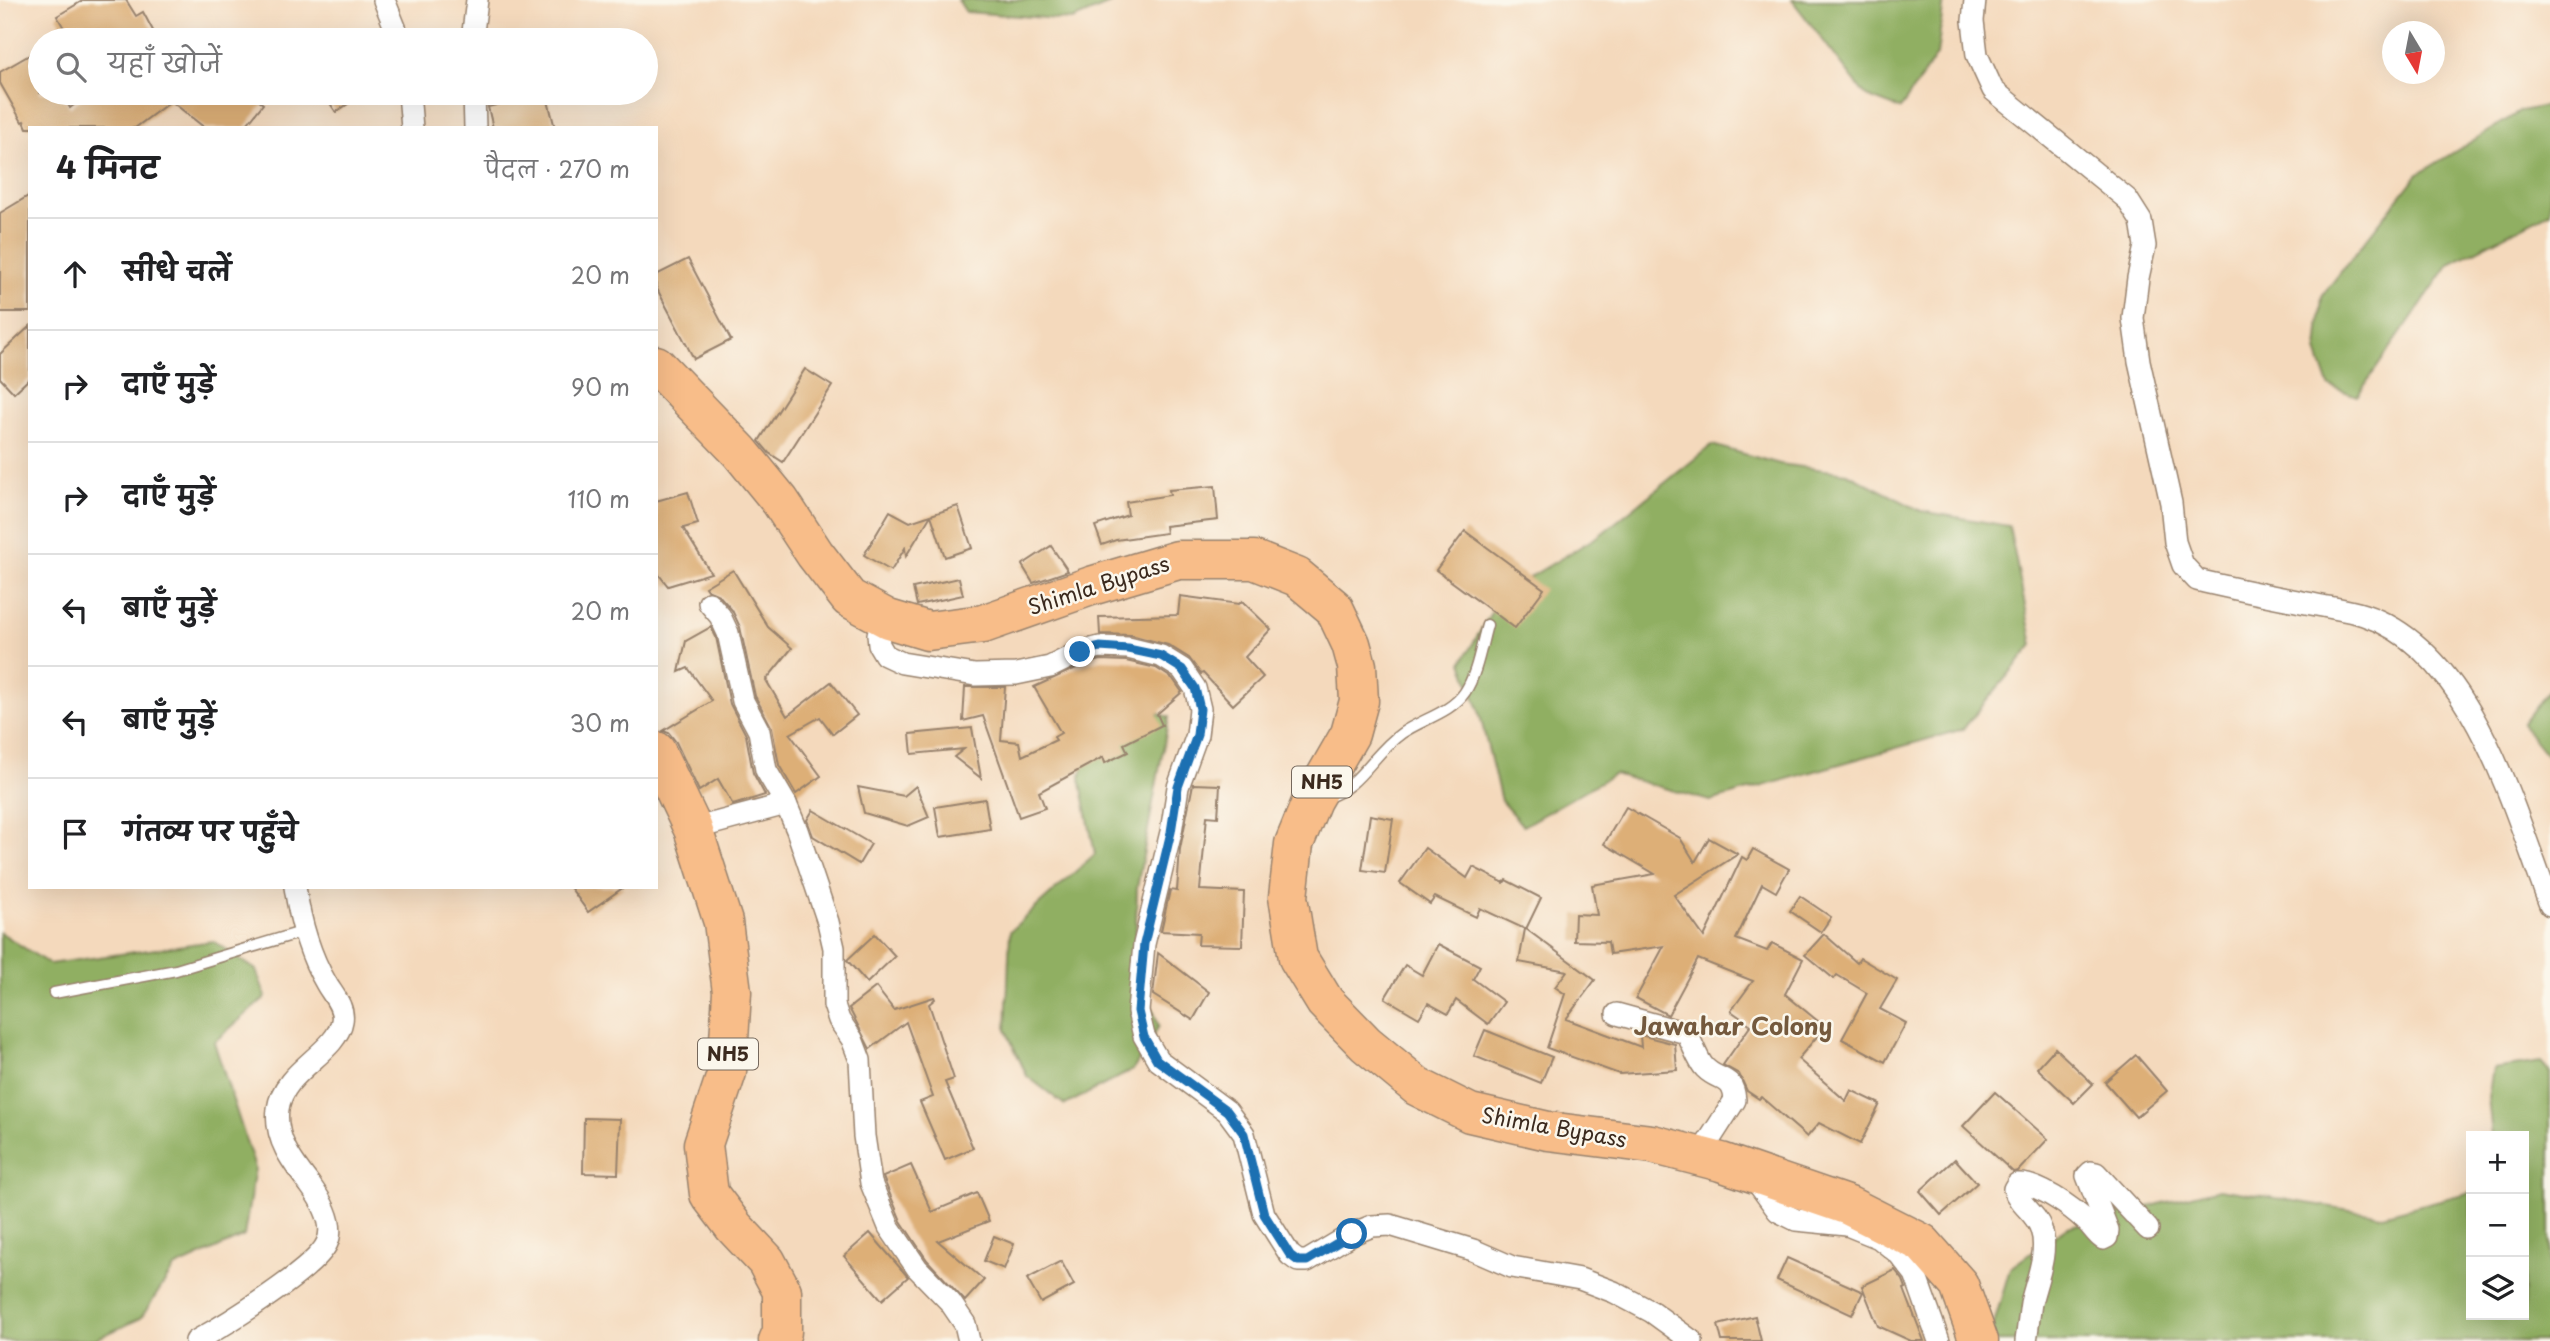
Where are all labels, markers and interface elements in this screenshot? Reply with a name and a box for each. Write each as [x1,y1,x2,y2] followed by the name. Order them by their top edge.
[2382,21,2445,84] north arrow
[28,28,658,105] search box
[108,43,222,82] text: यहाँ खोजें
[52,48,90,86] icon: search
[56,144,159,189] text: 4 मिनट
[485,151,630,186] text: पैदल · 270 m
[123,251,231,290] text: सीधे चलें
[56,255,94,293] icon: ahead
[571,257,630,292] text: 20 m
[123,363,215,402] text: दाएँ मुड़ें
[56,367,94,405] icon: right
[571,369,630,404] text: 90 m
[123,475,215,514] text: दाएँ मुड़ें
[56,479,94,517] icon: right
[568,481,630,516] text: 110 m
[1024,546,1173,622] street label: Shimla Bypass
[123,587,216,626] text: बाएँ मुड़ें
[56,591,94,629] icon: left
[571,593,630,628] text: 20 m
[1064,636,1095,667] route end
[123,699,216,738] text: बाएँ मुड़ें
[56,703,94,741] icon: left
[569,705,630,740] text: 30 m
[1292,766,1352,797] road number: NH5
[123,811,298,850] text: गंतव्य पर पहुँचे
[56,815,94,853] icon: arrive
[1634,1007,1832,1043] district label: Jawahar Colony
[698,1038,758,1070] road number: NH5
[1479,1098,1630,1155] street label: Shimla Bypass
[2466,1131,2529,1320] map controls
[2466,1131,2529,1194] button: +
[2466,1194,2529,1257] button: −
[1336,1218,1367,1249] route start
[2466,1257,2529,1320] button: layers

